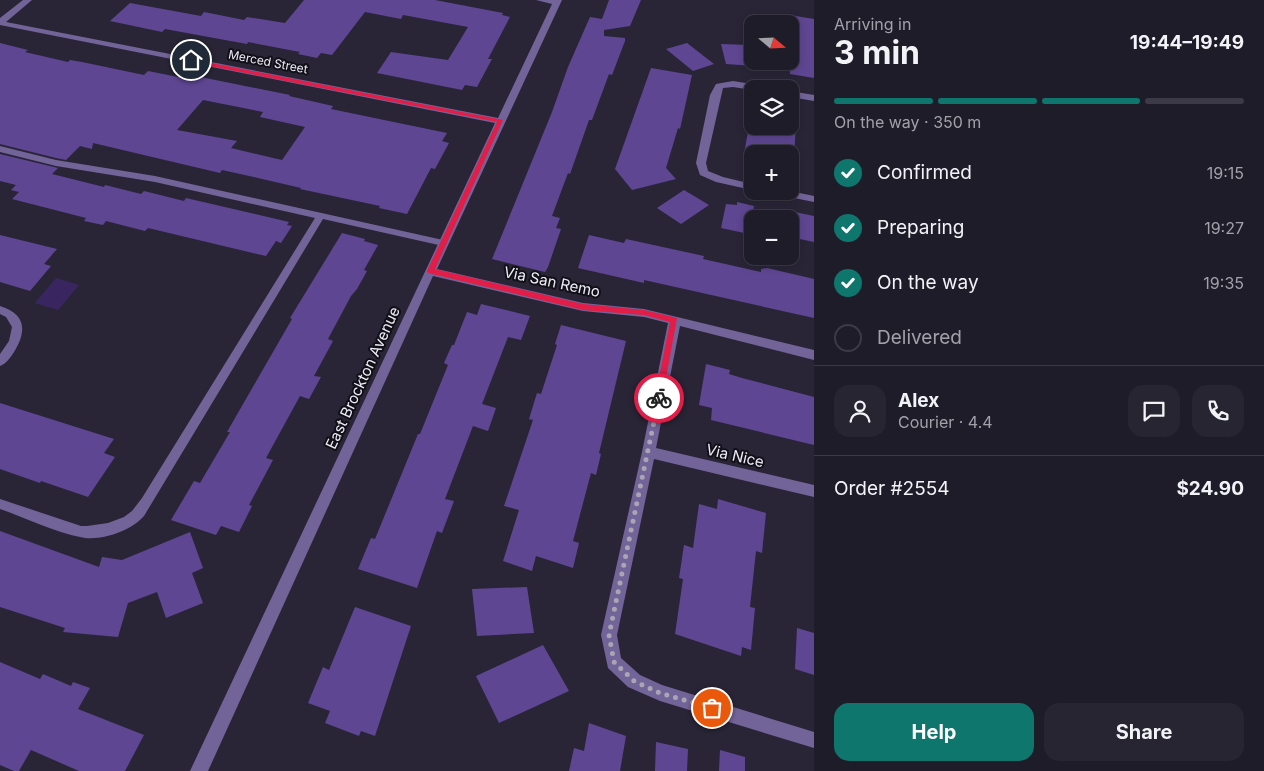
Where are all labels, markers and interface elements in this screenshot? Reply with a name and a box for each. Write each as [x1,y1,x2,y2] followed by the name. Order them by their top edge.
[834,14,911,34] text: Arriving in
[744,15,799,70] north arrow
[744,15,799,265] map controls
[1130,31,1244,54] text: 19:44–19:49
[834,33,920,72] text: 3 min
[170,39,212,81] pin
[177,46,205,74] icon: home
[227,46,309,77] street label: Merced Street
[744,80,799,135] button: layers
[834,112,981,132] text: On the way · 350 m
[744,145,799,200] button: +
[834,159,862,187] icon: check
[877,161,972,184] text: Confirmed
[1207,163,1244,183] text: 19:15
[744,210,799,265] button: −
[834,214,862,242] icon: check
[877,216,964,239] text: Preparing
[1204,218,1244,238] text: 19:27
[502,262,602,301] street label: Via San Remo
[834,269,862,297] icon: check
[877,271,979,294] text: On the way
[1203,273,1244,293] text: 19:35
[321,304,404,452] street label: East Brockton Avenue
[877,326,962,349] text: Delivered
[634,373,684,423] courier
[645,384,673,412] icon: bike
[834,385,886,437] button: person
[1128,385,1180,437] button: chat
[1192,385,1244,437] button: phone
[898,389,939,412] text: Alex
[898,412,993,432] text: Courier · 4.4
[704,440,766,471] street label: Via Nice
[834,477,950,500] text: Order #2554
[1176,477,1244,500] text: $24.90
[691,687,733,729] pin
[698,694,726,722] icon: bag
[834,703,1034,761] button: Help
[1044,703,1244,761] button: Share

